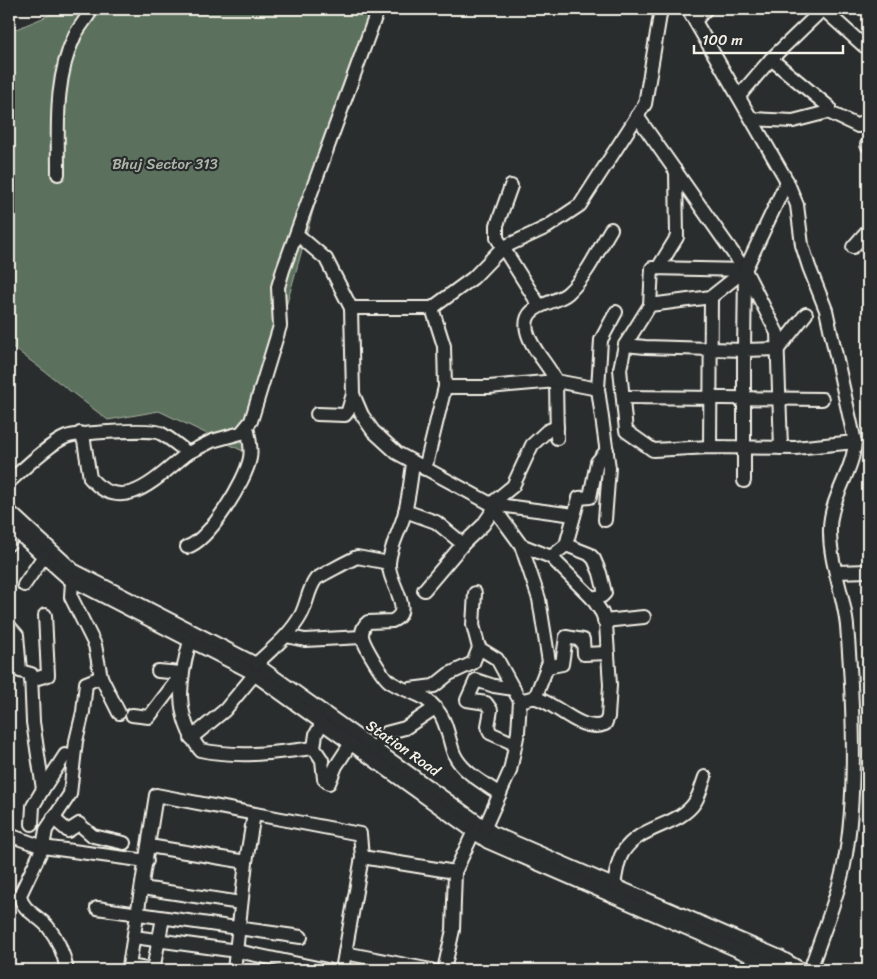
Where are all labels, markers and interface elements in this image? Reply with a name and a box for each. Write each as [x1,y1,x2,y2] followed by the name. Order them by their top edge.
[694,22,843,54] scale bar
[702,27,743,53] text: 100 m
[112,151,218,177] park label: Bhuj Sector 313
[360,713,447,784] street label: Station Road

